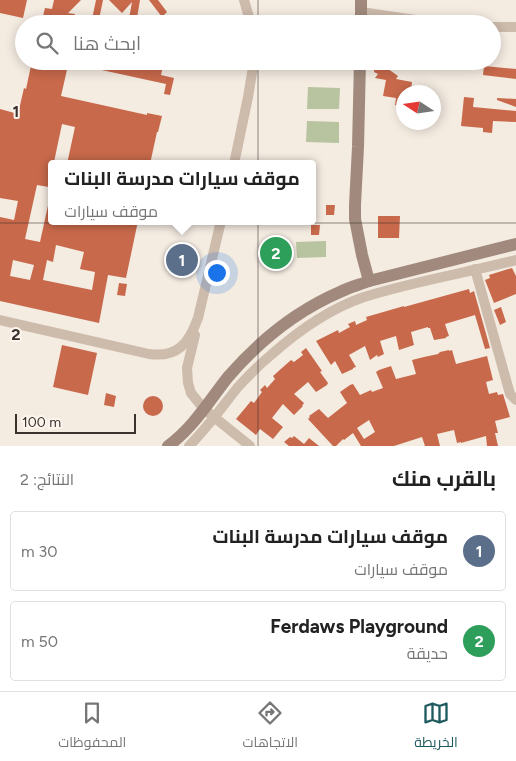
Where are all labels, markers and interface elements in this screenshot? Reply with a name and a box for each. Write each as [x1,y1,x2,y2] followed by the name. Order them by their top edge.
[15,15,501,70] search box
[33,29,61,57] icon: search
[73,32,141,55] text: ابحث هنا
[396,85,441,130] north arrow
[13,102,19,121] text: 1
[48,160,316,225] popup
[64,167,300,190] text: موقف سيارات مدرسة البنات
[64,202,158,221] text: موقف سيارات
[260,234,292,272] pin: 2
[166,241,198,279] pin: 1
[204,260,230,286] your location
[11,325,21,344] text: 2
[15,411,136,434] scale bar
[22,414,61,431] text: 100 m
[392,466,496,491] text: بالقرب منك
[20,470,74,489] text: النتائج: 2
[213,525,448,548] text: موقف سيارات مدرسة البنات
[21,542,58,561] text: 30 m
[476,542,482,561] text: 1
[354,560,448,579] text: موقف سيارات
[270,615,448,638] text: Ferdaws Playground
[21,632,58,651] text: 50 m
[474,632,484,651] text: 2
[407,644,448,663] text: حديقة
[58,699,126,755] tab: المحفوظات
[243,699,298,755] tab: الاتجاهات
[414,699,458,755] tab: الخريطة

